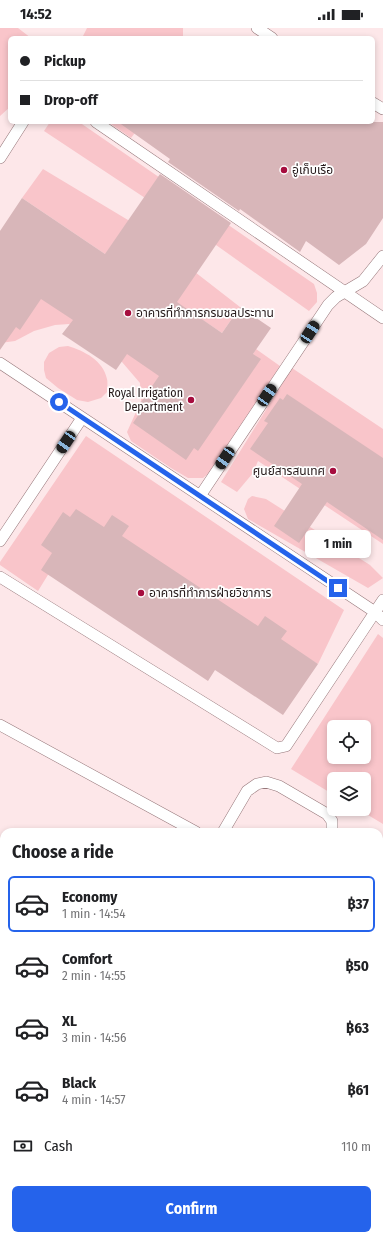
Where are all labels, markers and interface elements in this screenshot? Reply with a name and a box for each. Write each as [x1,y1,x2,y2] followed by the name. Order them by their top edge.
[20,5,52,23] text: 14:52
[44,52,86,70] text: Pickup
[44,91,98,109] text: Drop-off
[292,163,333,177] place label: อู่เก็บเรือ
[279,165,289,175] marker: อู่เก็บเรือ
[136,304,274,320] place label: อาคารที่ทำการกรมชลประทาน
[123,308,133,318] marker: อาคารที่ทำการกรมชลประทาน
[298,319,322,345] car
[255,382,279,408] car
[108,386,183,414] place label: Royal Irrigation Department
[50,393,68,411] route start
[186,395,196,405] marker: Royal Irrigation Department
[54,429,78,455] car
[213,445,237,471] car
[253,464,325,478] place label: ศูนย์สารสนเทศ
[328,466,338,476] marker: ศูนย์สารสนเทศ
[305,530,371,558] callout: 1 min
[324,536,352,551] text: 1 min
[329,579,347,597] route end
[149,584,272,600] place label: อาคารที่ทำการฝ่ายวิชาการ
[136,588,146,598] marker: อาคารที่ทำการฝ่ายวิชาการ
[327,720,371,816] map controls
[327,720,371,764] button: locate
[327,772,371,816] button: layers
[12,841,114,863] text: Choose a ride
[14,886,50,922] icon: car
[62,888,117,906] text: Economy
[347,895,369,913] text: ฿37
[62,906,126,921] text: 1 min · 14:54
[14,948,50,984] icon: car
[62,950,113,968] text: Comfort
[345,957,369,975] text: ฿50
[62,968,126,983] text: 2 min · 14:55
[14,1010,50,1046] icon: car
[62,1012,77,1030] text: XL
[346,1019,369,1037] text: ฿63
[62,1030,127,1045] text: 3 min · 14:56
[14,1072,50,1108] icon: car
[62,1074,96,1092] text: Black
[347,1081,369,1099] text: ฿61
[62,1092,125,1107] text: 4 min · 14:57
[12,1135,34,1157] icon: cash
[44,1137,73,1155] text: Cash
[341,1139,371,1154] text: 110 m
[12,1186,371,1232] button: Confirm

